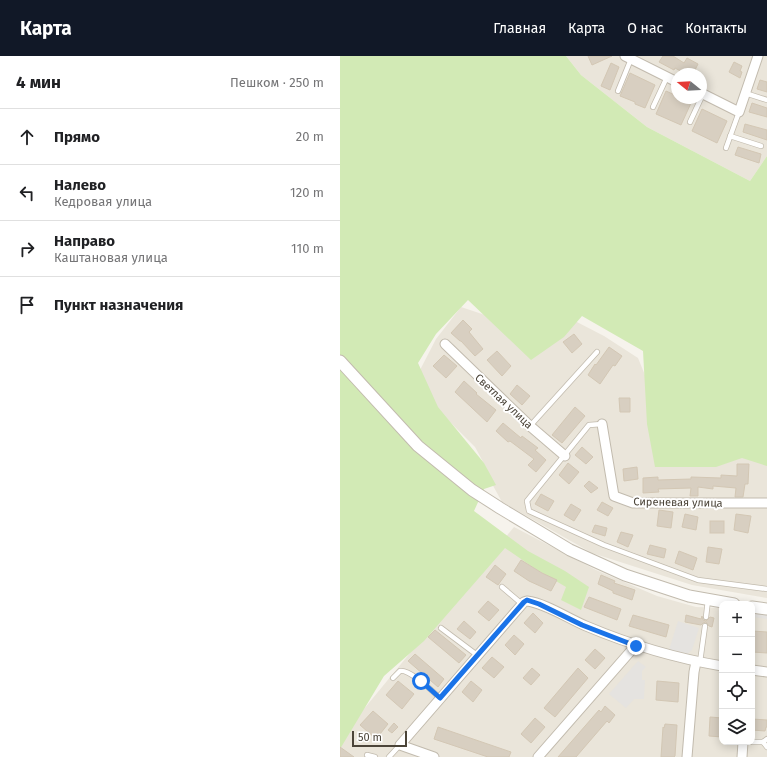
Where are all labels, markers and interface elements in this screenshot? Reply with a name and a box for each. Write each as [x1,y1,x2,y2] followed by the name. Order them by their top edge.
[20,17,72,40] text: Карта
[493,20,546,37] text: Главная
[568,20,605,37] text: Карта
[627,20,663,37] text: О нас
[685,20,747,37] text: Контакты
[671,68,707,104] north arrow
[16,72,61,93] text: 4 мин
[230,75,324,90] text: Пешком · 250 m
[16,126,38,148] icon: ahead
[54,128,100,146] text: Прямо
[296,129,324,144] text: 20 m
[54,176,106,194] text: Налево
[16,182,38,204] icon: left
[290,185,324,200] text: 120 m
[54,194,152,209] text: Кедровая улица
[54,232,115,250] text: Направо
[16,238,38,260] icon: right
[291,241,324,256] text: 110 m
[54,250,168,265] text: Каштановая улица
[16,294,38,316] icon: arrive
[54,296,183,314] text: Пункт назначения
[472,371,535,431] street label: Светлая улица
[633,495,723,510] street label: Сиреневая улица
[719,601,755,745] map controls
[719,601,755,637] button: +
[627,637,645,655] route end
[719,637,755,673] button: −
[412,672,430,690] route start
[719,673,755,709] button: locate
[719,709,755,745] button: layers
[352,729,407,748] scale bar
[358,731,382,744] text: 50 m

